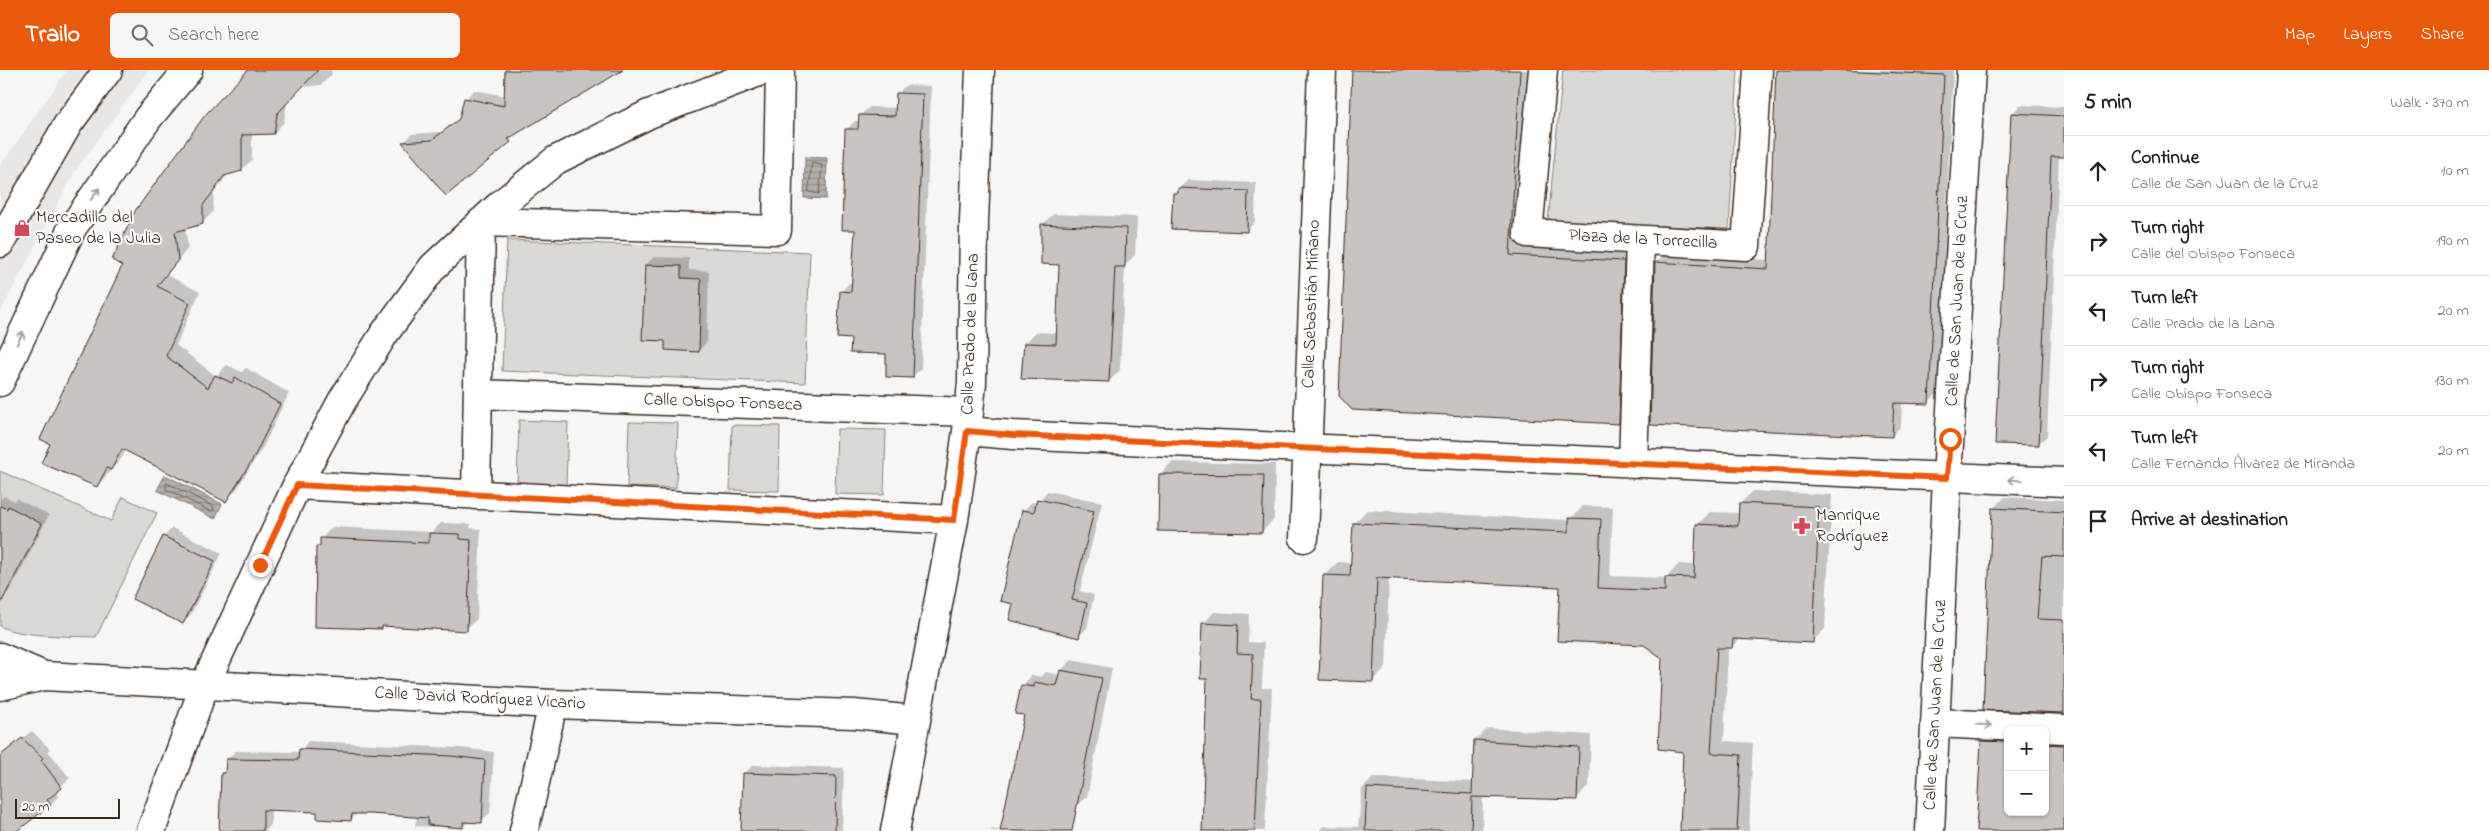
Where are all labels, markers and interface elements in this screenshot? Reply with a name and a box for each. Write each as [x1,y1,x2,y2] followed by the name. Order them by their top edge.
[110,13,460,58] search box
[25,18,80,53] text: Trailo
[128,21,156,49] icon: search
[168,22,259,49] text: Search here
[2285,22,2315,48] text: Map
[2343,22,2393,48] text: Layers
[2421,22,2464,48] text: Share
[2084,88,2132,118] text: 5 min
[2390,91,2469,115] text: Walk · 370 m
[2131,145,2199,172] text: Continue
[2084,157,2112,185] icon: ahead
[2441,159,2469,183] text: 10 m
[2131,172,2318,196] text: Calle de San Juan de la Cruz
[90,187,100,201] one-way arrow
[1940,195,1977,407] street label: Calle de San Juan de la Cruz
[36,205,161,252] place label: Mercadillo del Paseo de la Julia
[2131,215,2204,242] text: Turn right
[12,218,32,238] shop icon: Mercadillo del Paseo de la Julia
[1296,219,1328,389] street label: Calle Sebastián Miñano
[1568,223,1718,257] street label: Plaza de la Torrecilla
[2084,227,2112,255] icon: right
[2436,229,2469,253] text: 190 m
[2131,242,2295,266] text: Calle del Obispo Fonseca
[955,253,987,415] street label: Calle Prado de la Lana
[2131,285,2198,312] text: Turn left
[2084,297,2112,325] icon: left
[2438,299,2469,323] text: 20 m
[2131,312,2275,336] text: Calle Prado de la Lana
[16,331,25,346] one-way arrow
[2131,355,2204,382] text: Turn right
[2084,367,2112,395] icon: right
[2434,369,2469,393] text: 130 m
[2131,382,2272,406] text: Calle Obispo Fonseca
[643,387,803,419] street label: Calle Obispo Fonseca
[2131,425,2198,452] text: Turn left
[1939,428,1962,451] route start
[2084,437,2112,465] icon: left
[2438,439,2469,463] text: 20 m
[2131,452,2355,476] text: Calle Fernando Álvarez de Miranda
[2008,475,2024,485] one-way arrow
[1816,503,1889,551] place label: Manrique Rodríguez
[2084,507,2112,535] icon: arrive
[2131,507,2288,534] text: Arrive at destination
[1792,516,1812,536] pharmacy icon: Manrique Rodríguez
[249,554,272,577] route end
[1918,599,1955,811] street label: Calle de San Juan de la Cruz
[374,680,586,719] street label: Calle David Rodríguez Vicario
[1976,720,1992,730] one-way arrow
[2004,726,2049,816] map controls
[2004,726,2049,771] button: +
[2004,771,2049,816] button: −
[15,796,120,819] scale bar
[22,797,49,818] text: 20 m

